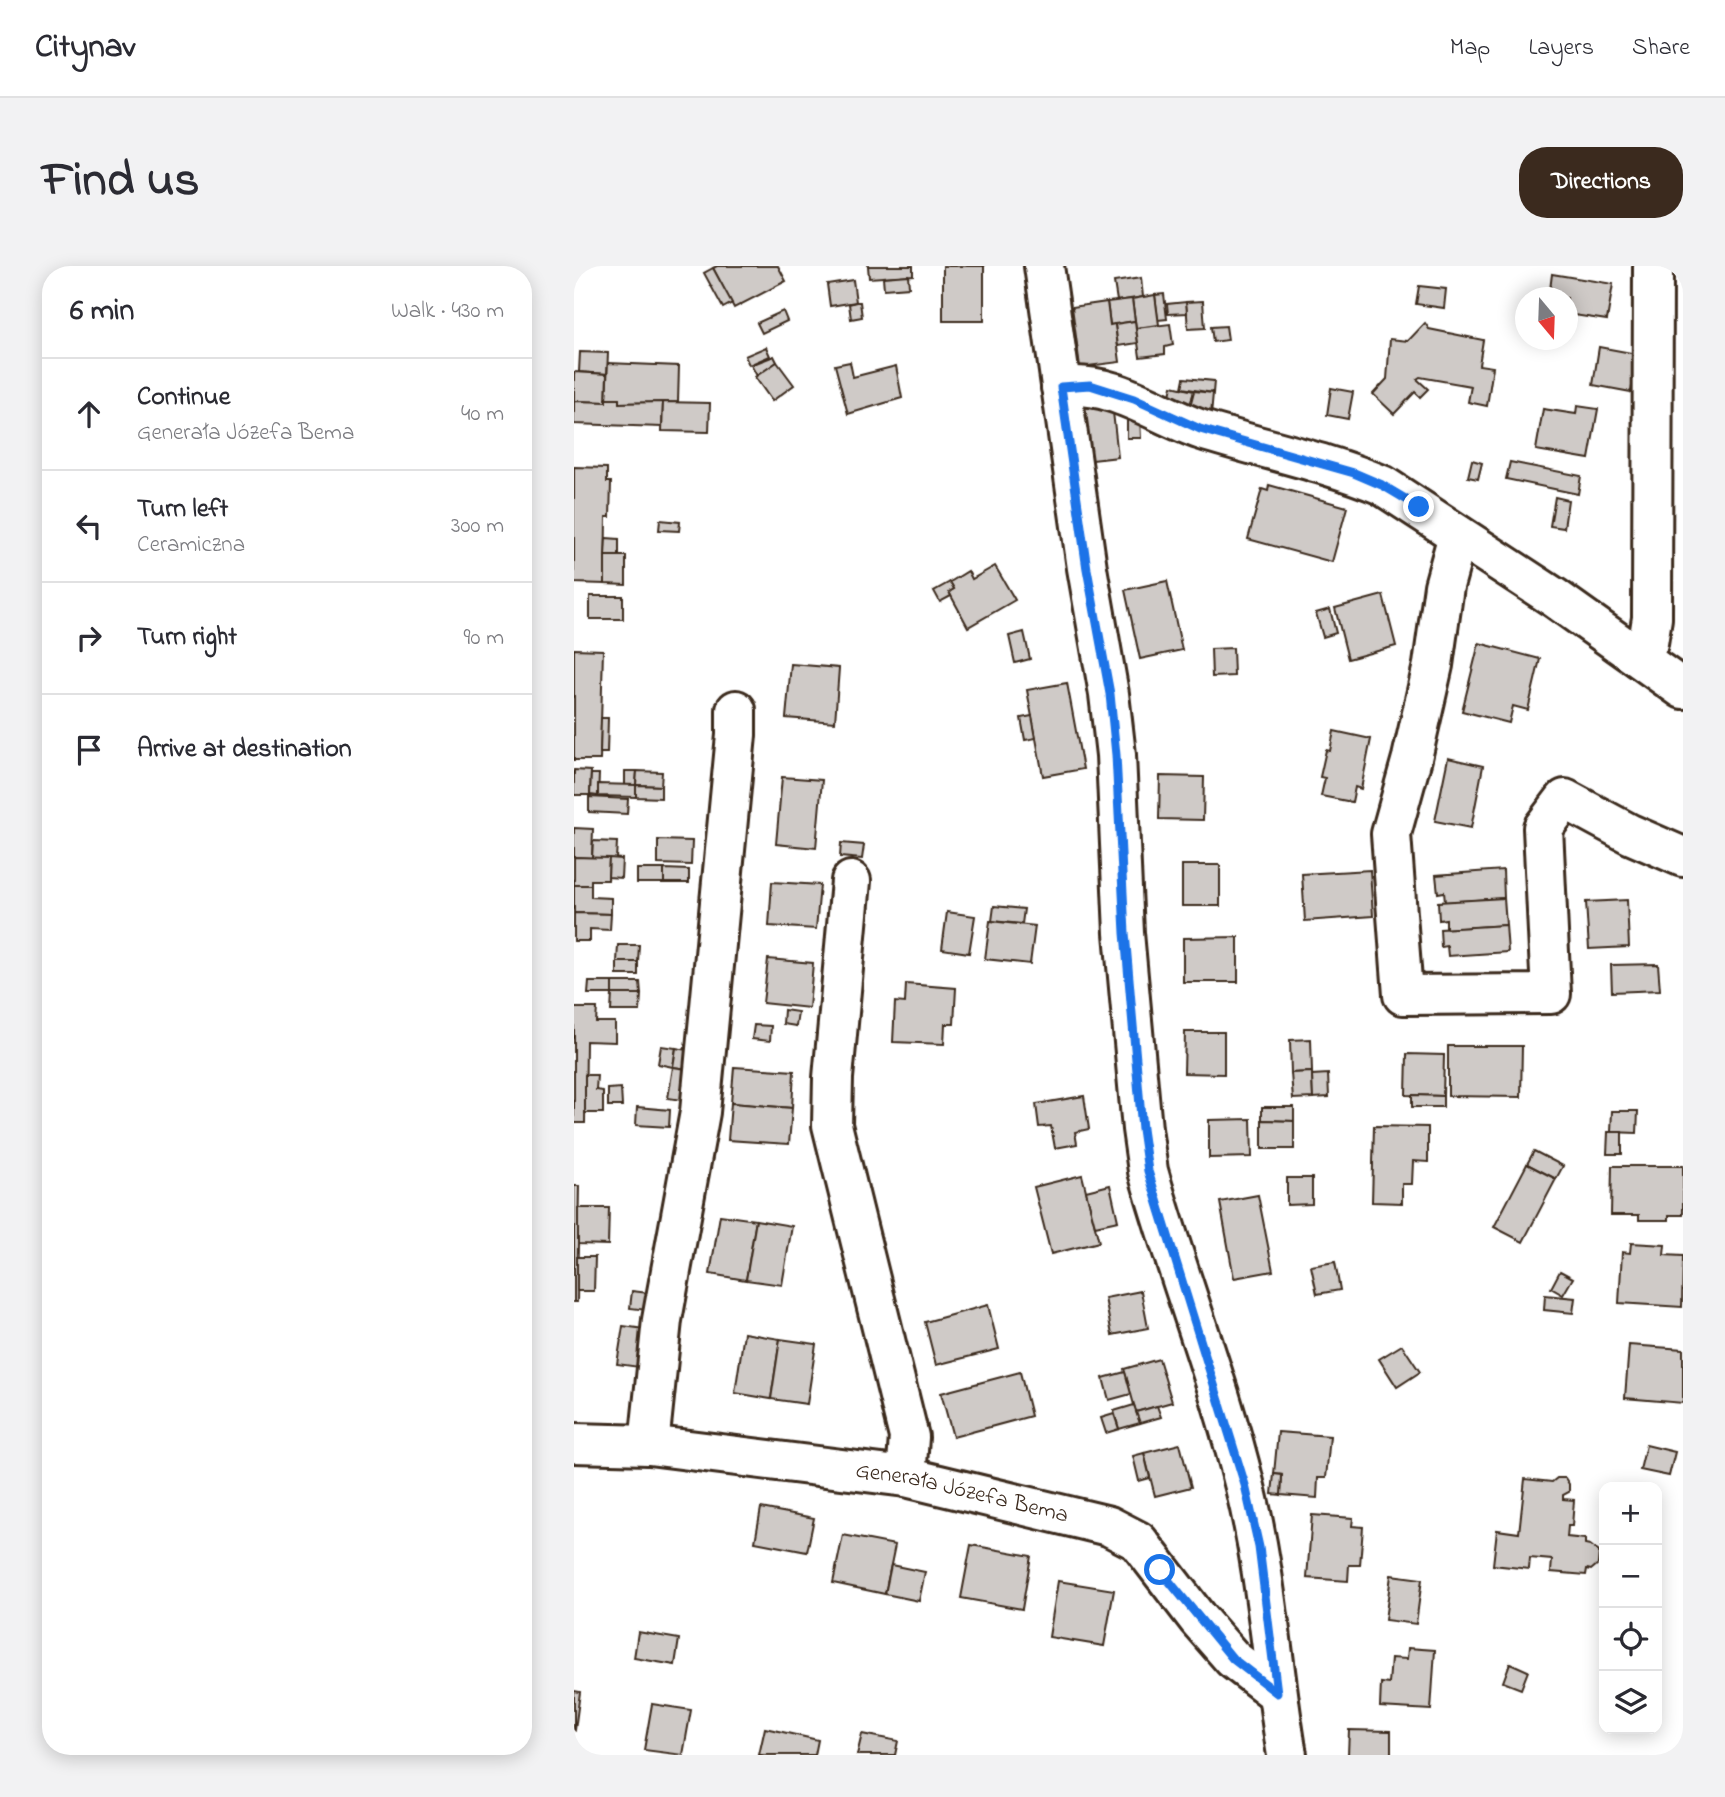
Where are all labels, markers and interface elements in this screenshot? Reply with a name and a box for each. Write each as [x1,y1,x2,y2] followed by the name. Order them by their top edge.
[35,24,135,72] text: Citynav
[1450,31,1490,66] text: Map
[1528,31,1594,66] text: Layers
[1632,31,1690,66] text: Share
[42,146,199,218] text: Find us
[1519,147,1683,218] button: Directions
[1515,287,1578,350] north arrow
[70,290,134,334] text: 6 min
[391,295,504,328] text: Walk · 430 m
[137,379,230,417] text: Continue
[70,395,108,433] icon: ahead
[461,398,504,431] text: 40 m
[137,417,354,450] text: Generała Józefa Bema
[137,491,228,529] text: Turn left
[1403,491,1434,522] route end
[70,507,108,545] icon: left
[451,510,504,543] text: 300 m
[137,529,245,562] text: Ceramiczna
[70,619,108,657] icon: right
[137,619,237,657] text: Turn right
[464,622,504,655] text: 90 m
[70,731,108,769] icon: arrive
[137,731,352,769] text: Arrive at destination
[854,1454,1072,1532] street label: Generała Józefa Bema
[1599,1482,1662,1734] map controls
[1599,1482,1662,1545] button: +
[1599,1545,1662,1608] button: −
[1144,1554,1175,1585] route start
[1599,1608,1662,1671] button: locate
[1599,1671,1662,1734] button: layers

